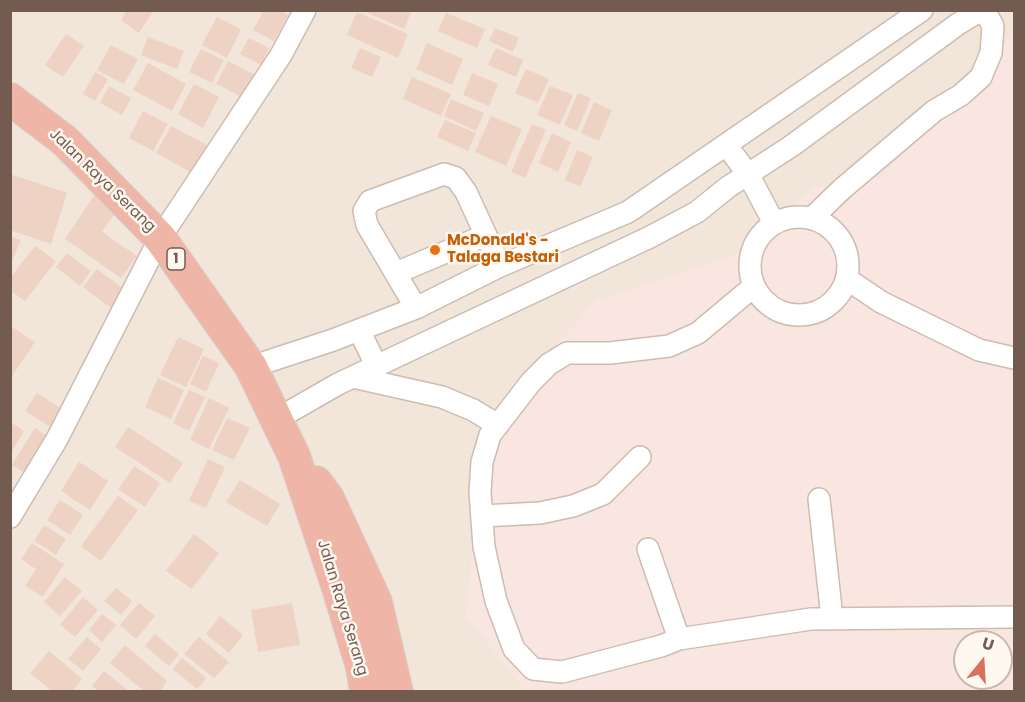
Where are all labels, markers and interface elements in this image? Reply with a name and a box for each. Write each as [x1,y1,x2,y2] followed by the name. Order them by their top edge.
[45,126,159,236] street label: Jalan Raya Serang
[447,232,559,267] place label: McDonald's - Talaga Bestari
[428,243,442,257] marker: McDonald's - Talaga Bestari
[167,248,185,270] road number: 1
[313,538,371,678] street label: Jalan Raya Serang
[953,630,1013,690] north arrow
[979,632,997,657] text: U

